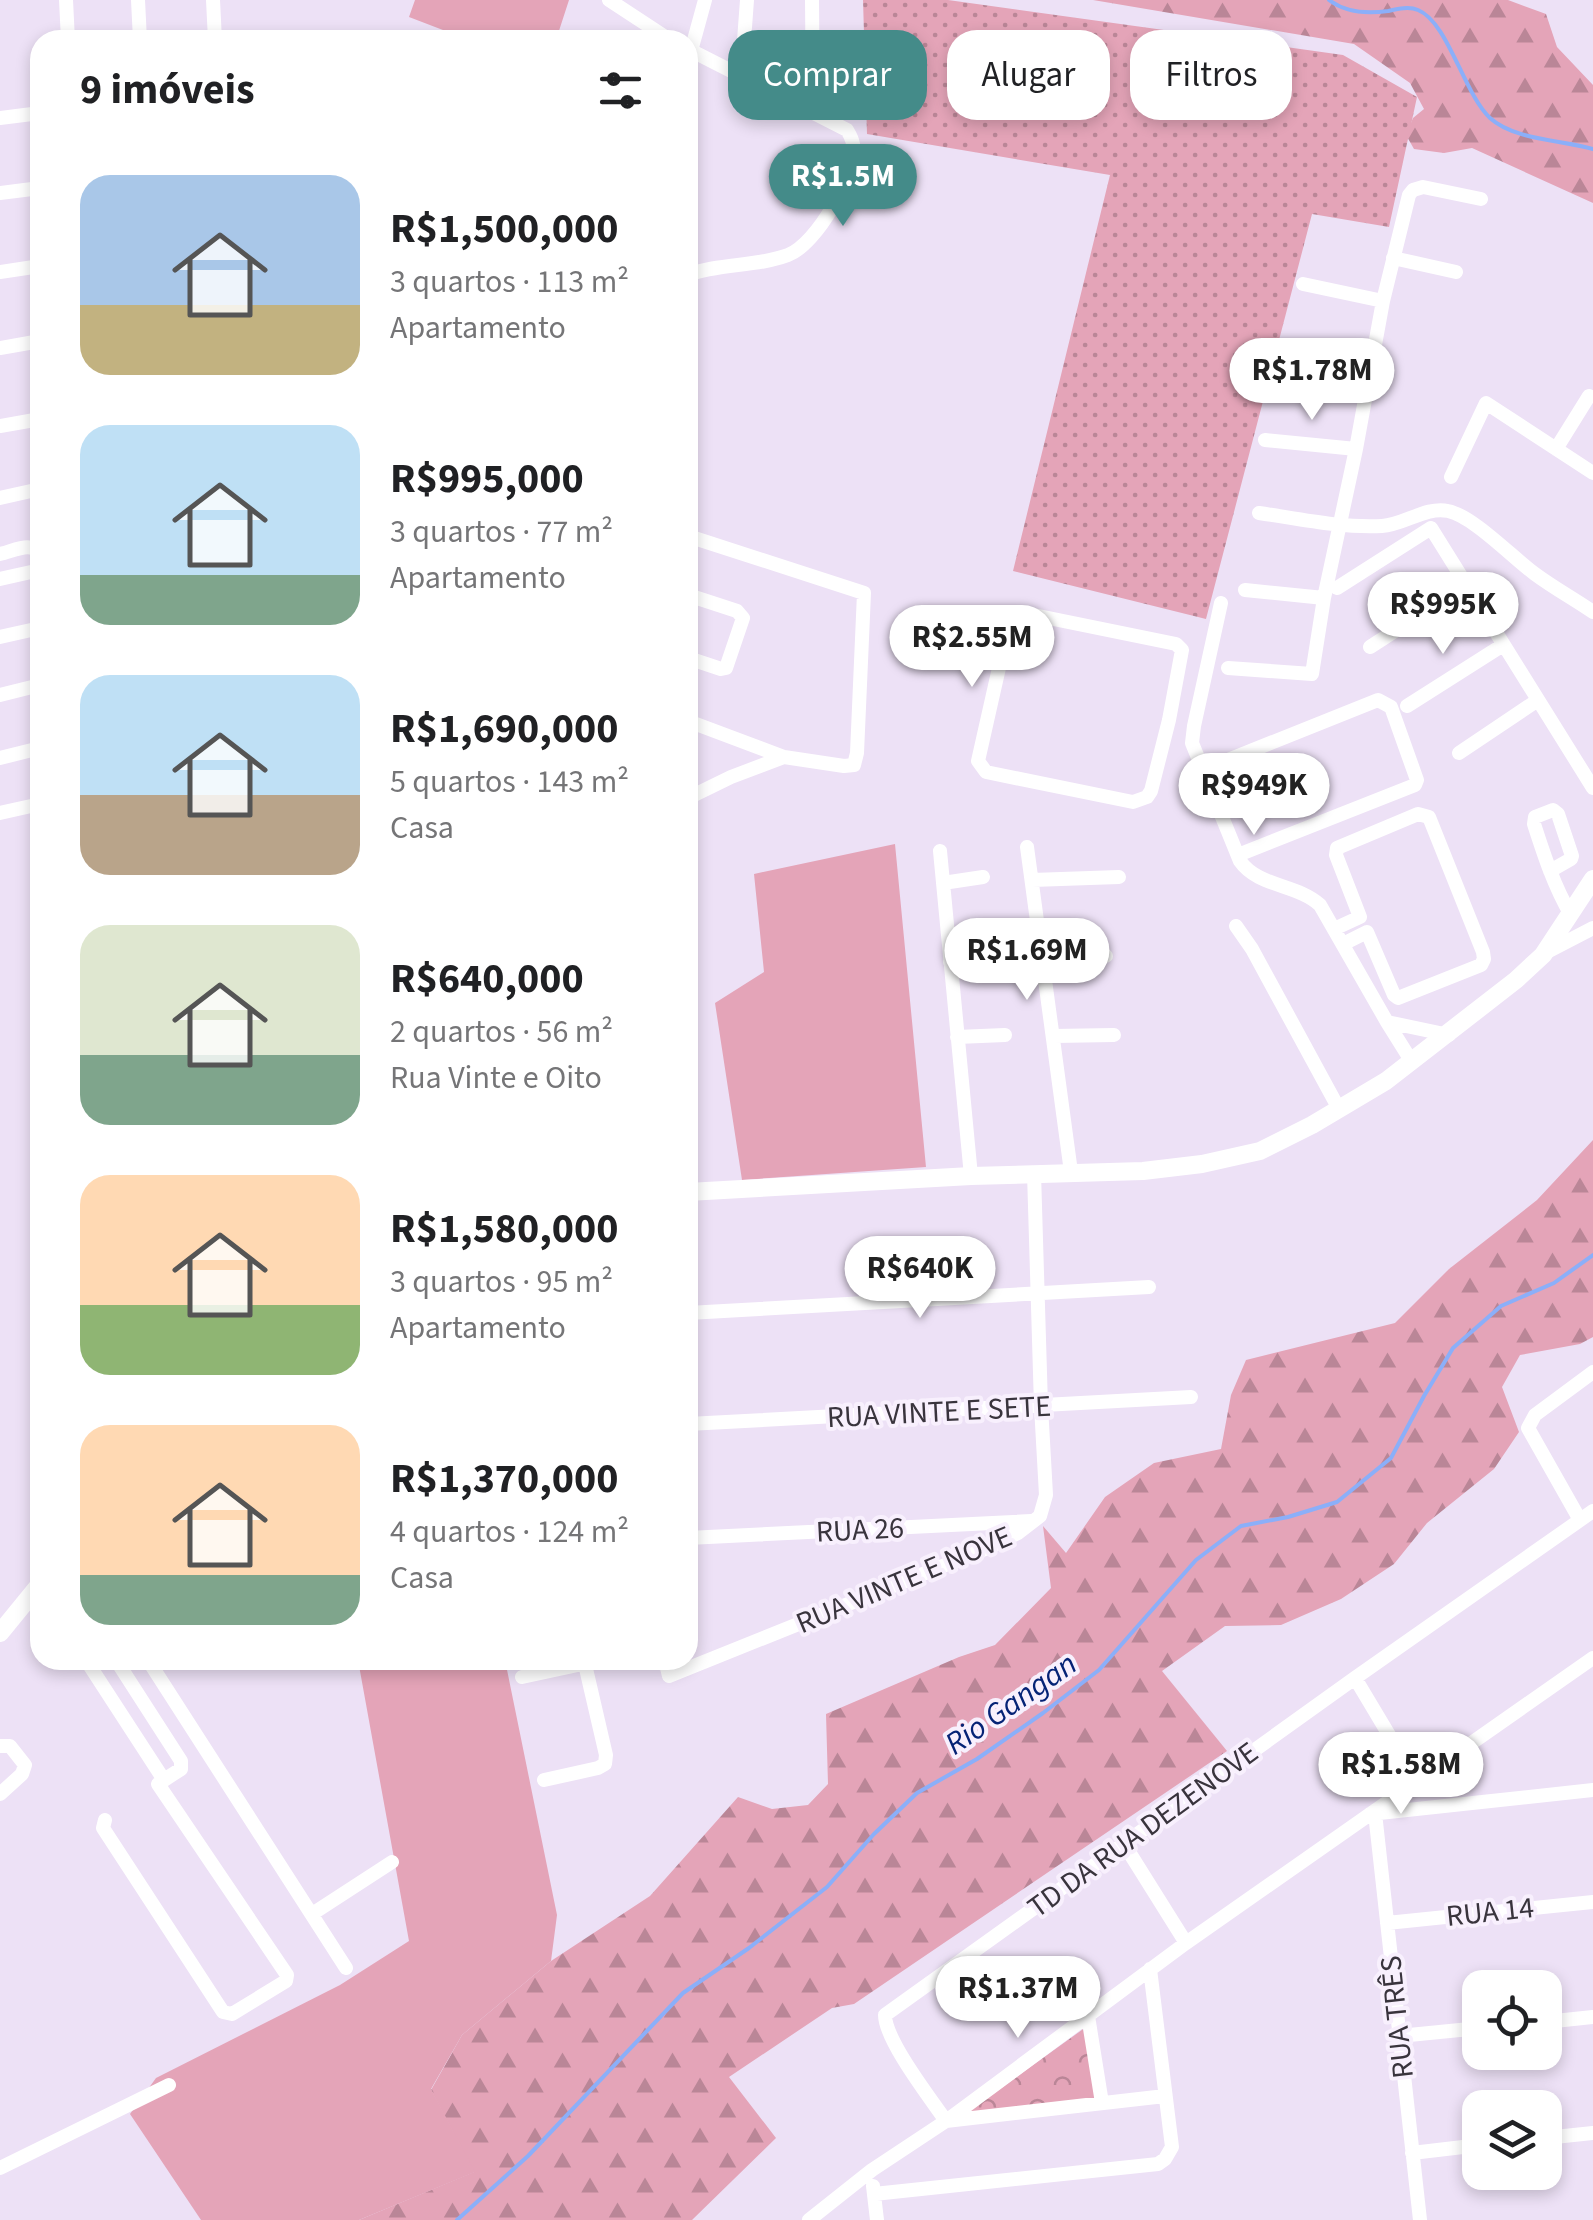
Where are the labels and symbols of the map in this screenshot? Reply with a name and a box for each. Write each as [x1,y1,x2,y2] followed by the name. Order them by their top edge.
[762,144,924,229] pin: R$1.5M
[1220,338,1404,423] pin: R$1.78M
[1362,572,1524,657] pin: R$995K
[880,605,1064,690] pin: R$2.55M
[1173,753,1335,838] pin: R$949K
[935,918,1119,1003] pin: R$1.69M
[839,1236,1001,1321] pin: R$640K
[826,1385,1052,1439] street label: RUA VINTE E SETE
[815,1506,905,1554] street label: RUA 26
[789,1515,1019,1645] street label: RUA VINTE E NOVE
[936,1642,1086,1766] water label: Rio Gangan
[1019,1732,1267,1928] street label: TD DA RUA DEZENOVE
[1309,1732,1493,1817] pin: R$1.58M
[1444,1886,1536,1938] street label: RUA 14
[1369,1953,1425,2081] street label: RUA TRÊS
[926,1956,1110,2041] pin: R$1.37M

